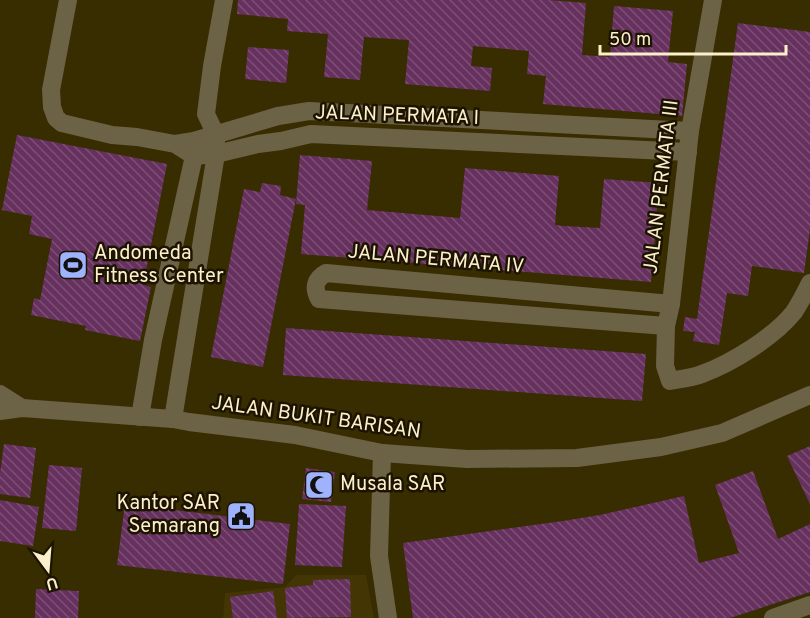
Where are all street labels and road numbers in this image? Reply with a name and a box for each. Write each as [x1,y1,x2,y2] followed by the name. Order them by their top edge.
[638,98,686,276] street label: JALAN PERMATA III
[315,100,479,132] street label: JALAN PERMATA I
[347,239,525,281] street label: JALAN PERMATA IV
[210,390,422,446] street label: JALAN BUKIT BARISAN

